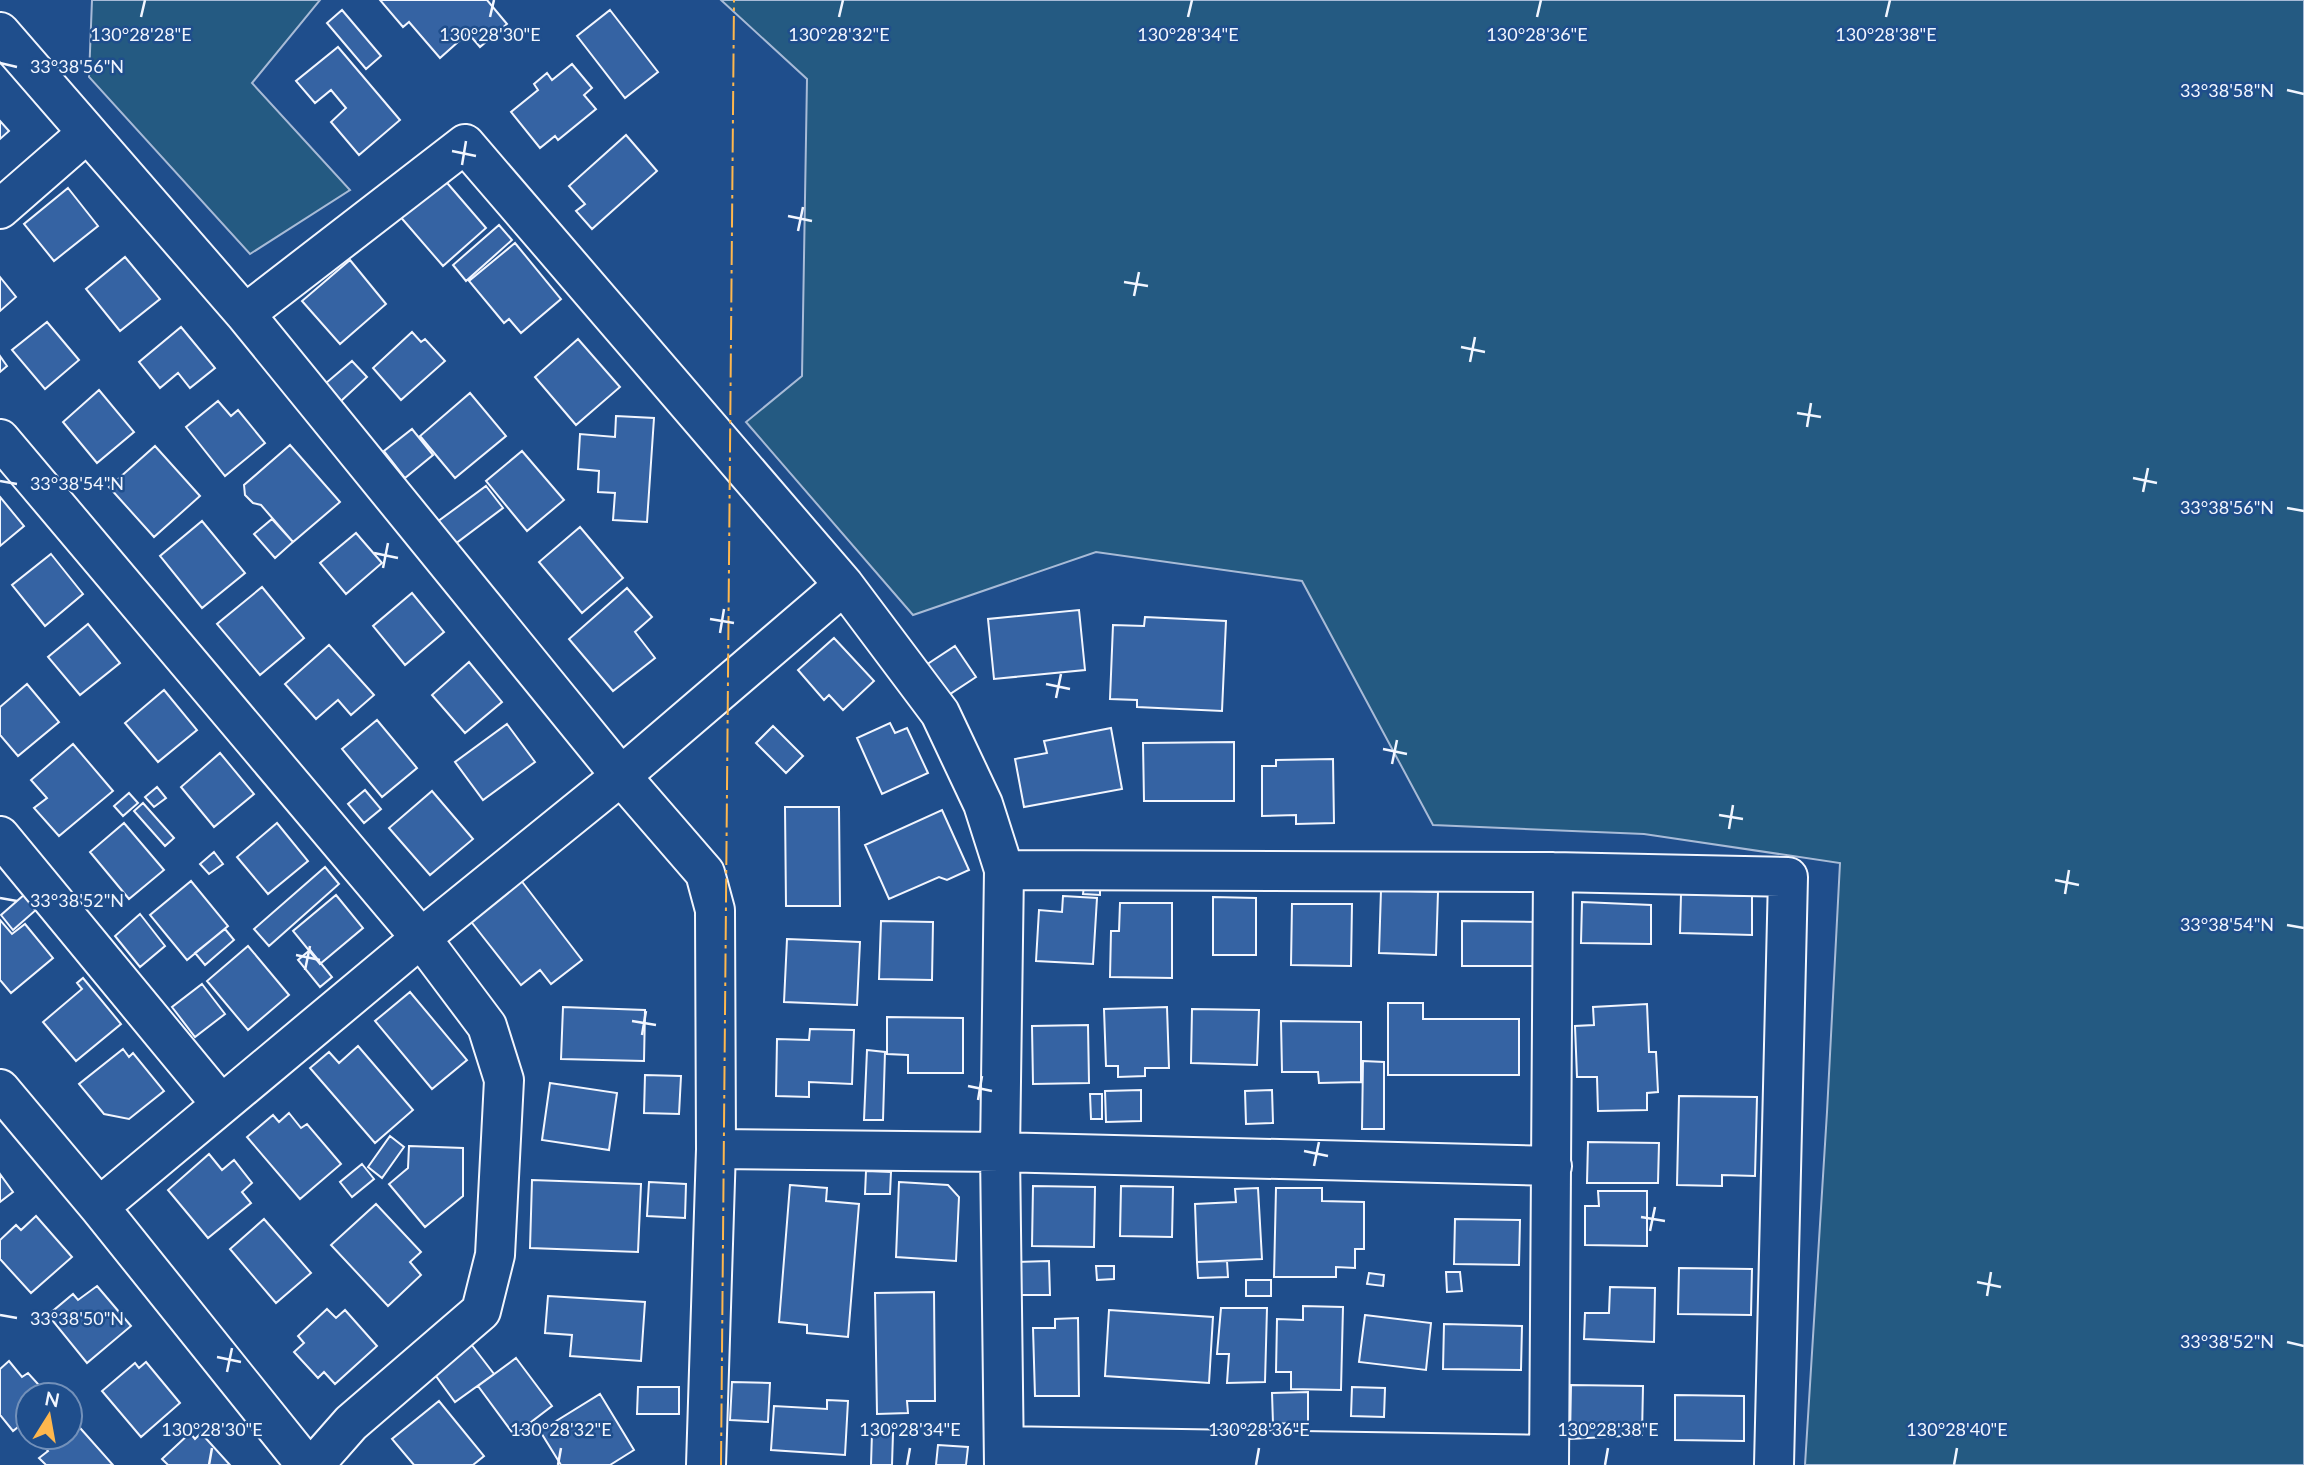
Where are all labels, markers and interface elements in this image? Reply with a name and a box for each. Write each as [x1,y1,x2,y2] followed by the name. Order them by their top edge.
[90,23,192,45] text: 130°28'28"E
[439,23,541,45] text: 130°28'30"E
[788,23,890,45] text: 130°28'32"E
[1137,23,1239,45] text: 130°28'34"E
[1486,23,1588,45] text: 130°28'36"E
[1835,23,1937,45] text: 130°28'38"E
[30,55,124,77] text: 33°38'56"N
[2180,79,2274,101] text: 33°38'58"N
[30,472,124,494] text: 33°38'54"N
[2180,496,2274,518] text: 33°38'56"N
[30,889,124,911] text: 33°38'52"N
[2180,913,2274,935] text: 33°38'54"N
[30,1307,124,1329] text: 33°38'50"N
[2180,1330,2274,1352] text: 33°38'52"N
[14,1381,84,1451] north arrow
[43,1386,62,1412] text: N
[161,1418,263,1440] text: 130°28'30"E
[510,1418,612,1440] text: 130°28'32"E
[859,1418,961,1440] text: 130°28'34"E
[1208,1418,1310,1440] text: 130°28'36"E
[1557,1418,1659,1440] text: 130°28'38"E
[1906,1418,2008,1440] text: 130°28'40"E

